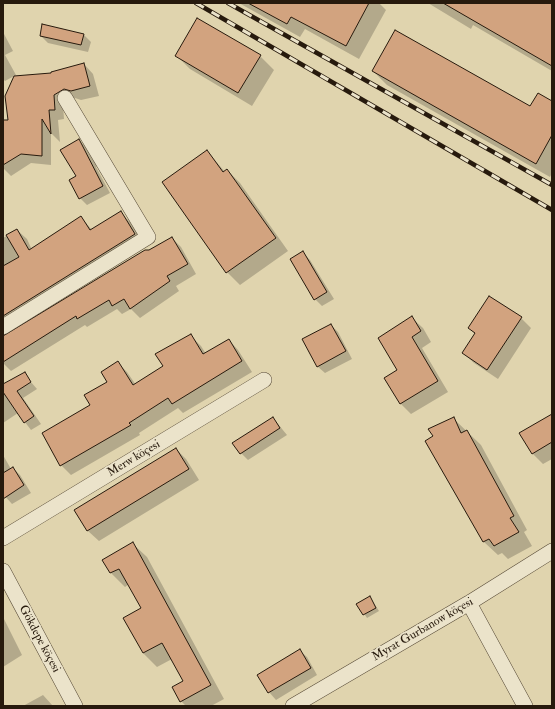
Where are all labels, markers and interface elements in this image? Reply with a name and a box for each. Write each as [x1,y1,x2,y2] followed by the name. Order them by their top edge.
[105,438,163,480] street label: Merw köçesi
[370,595,476,665] street label: Myrat Gurbanow köçesi
[15,603,63,675] street label: Gökdepe köçesi

